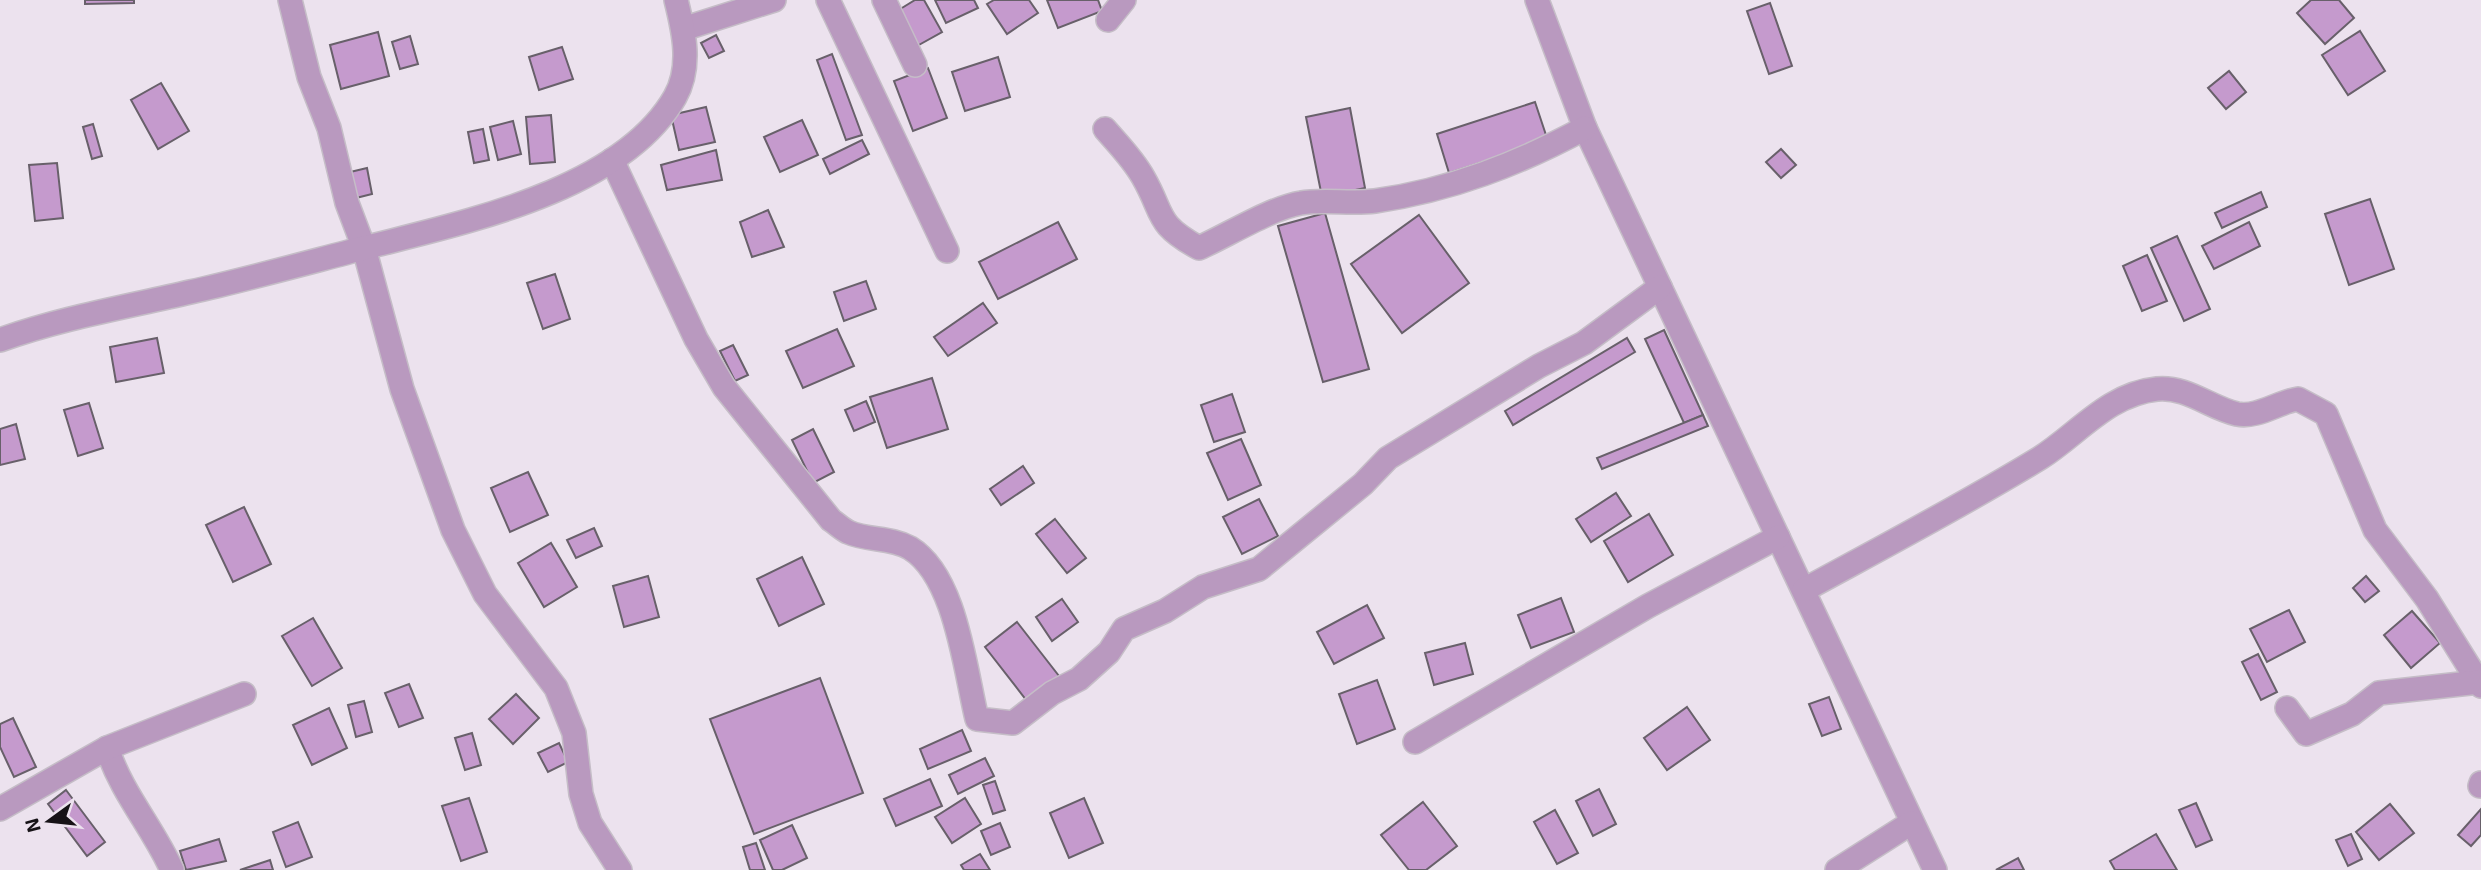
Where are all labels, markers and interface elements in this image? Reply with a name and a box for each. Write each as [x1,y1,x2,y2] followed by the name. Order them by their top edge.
[14,786,84,856] north arrow
[19,816,45,835] text: N

